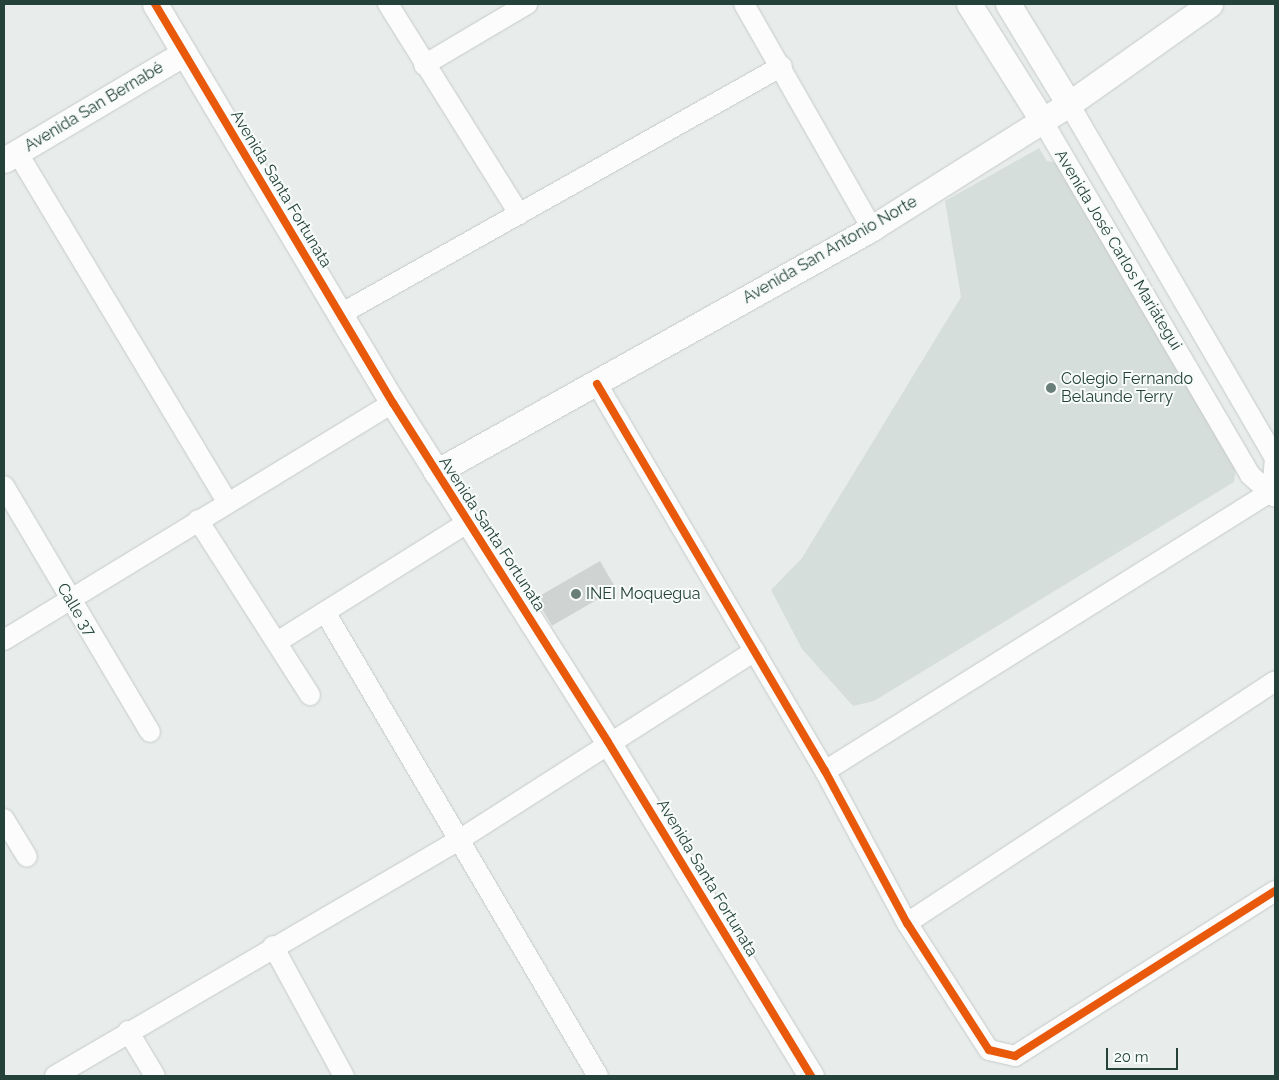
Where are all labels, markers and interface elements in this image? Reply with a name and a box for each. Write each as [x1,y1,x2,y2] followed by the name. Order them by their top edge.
[21,58,167,156] street label: Avenida San Bernabé
[226,107,336,271] street label: Avenida Santa Fortunata
[1050,146,1186,354] street label: Avenida José Carlos Mariátegui
[739,192,921,308] street label: Avenida San Antonio Norte
[1061,369,1193,407] place label: Colegio Fernando Belaunde Terry
[1045,382,1057,394] marker: Colegio Fernando Belaunde Terry
[435,453,549,615] street label: Avenida Santa Fortunata
[53,580,99,640] street label: Calle 37
[586,584,700,604] place label: INEI Moquegua
[570,588,582,600] marker: INEI Moquegua
[652,796,762,960] street label: Avenida Santa Fortunata
[1109,1038,1182,1070] scale bar
[1114,1048,1149,1066] text: 20 m

